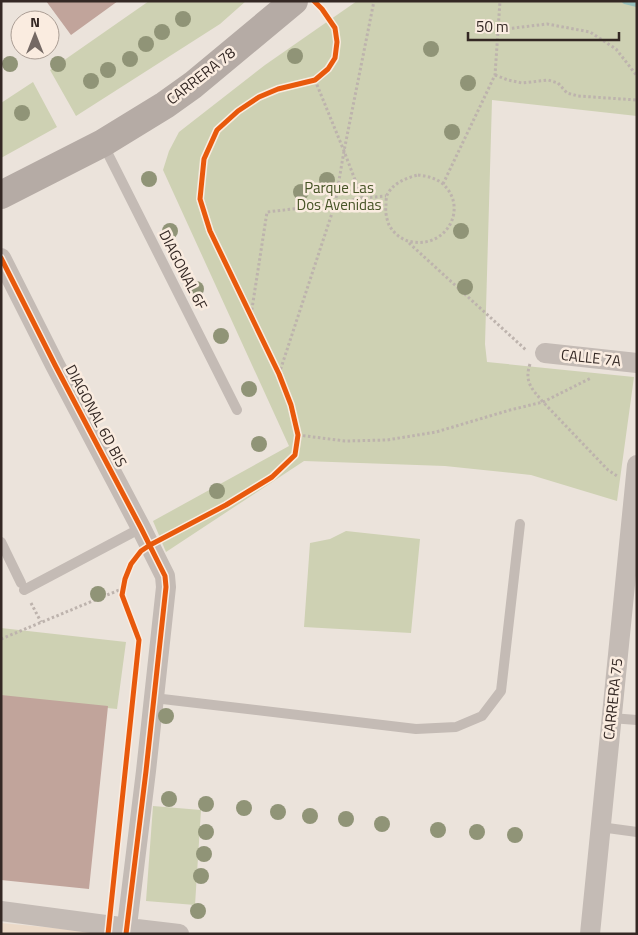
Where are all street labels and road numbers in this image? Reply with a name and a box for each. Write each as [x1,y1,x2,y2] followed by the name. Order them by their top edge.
[161,41,240,110] street label: CARRERA 78
[153,226,214,314] street label: DIAGONAL 6F
[560,343,622,372] street label: CALLE 7A
[60,360,133,471] street label: DIAGONAL 6D BIS
[597,657,628,741] street label: CARRERA 75

